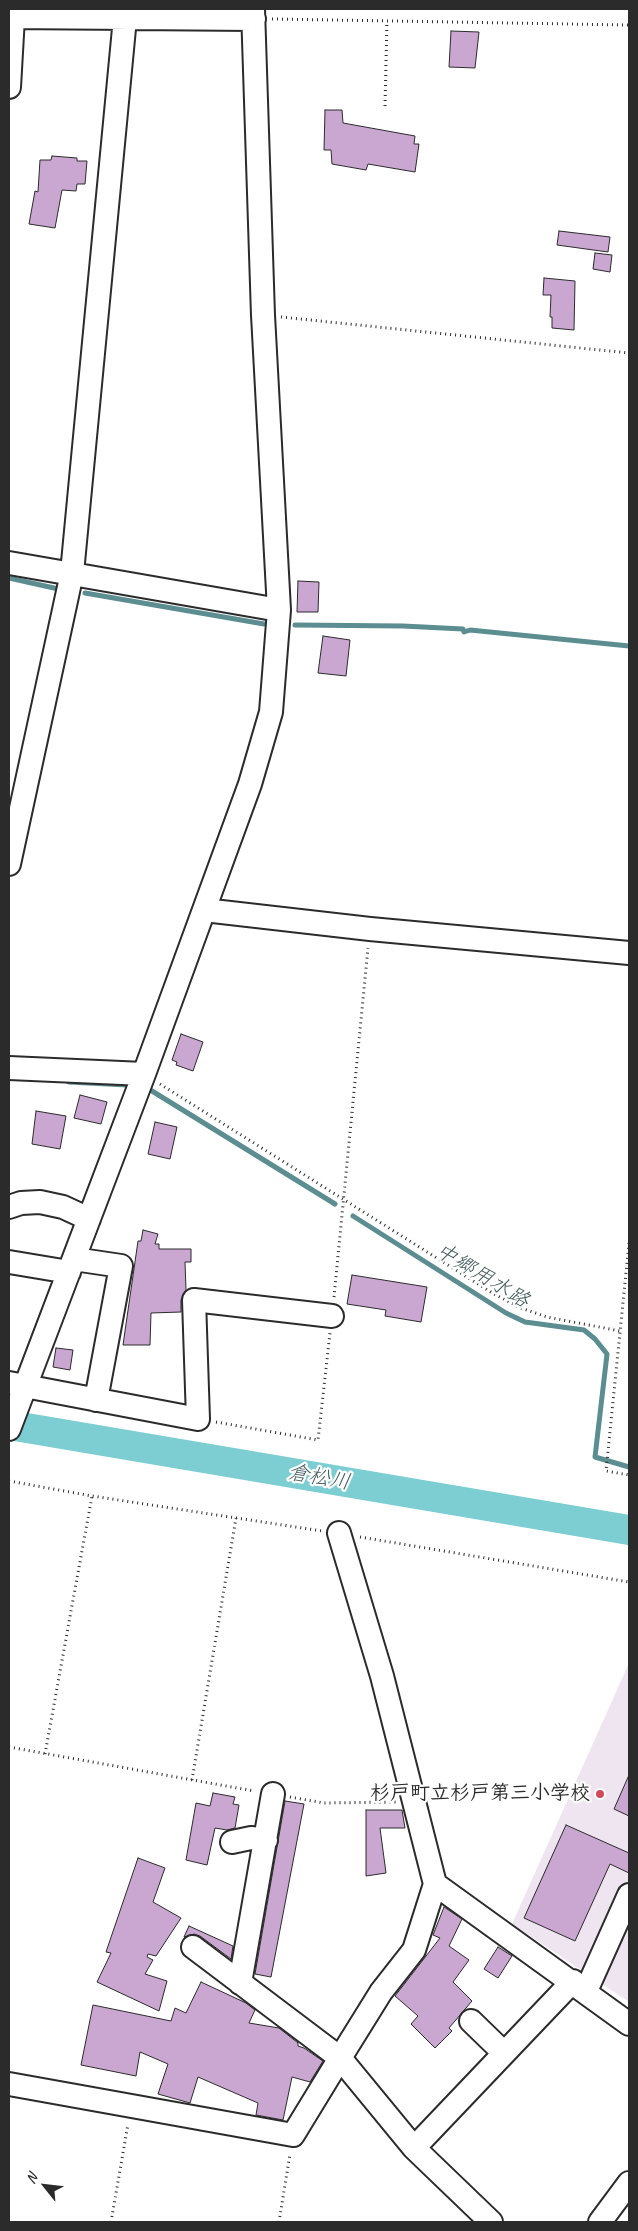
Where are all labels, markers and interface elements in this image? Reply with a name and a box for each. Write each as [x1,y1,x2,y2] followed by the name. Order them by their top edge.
[431,1238,533,1314] water label: 中郷用水路
[286,1460,352,1496] water label: 倉松川
[370,1782,590,1806] place label: 杉戸町立杉戸第三小学校
[594,1788,606,1800] marker: 杉戸町立杉戸第三小学校
[20,2161,70,2211] north arrow
[22,2171,41,2186] text: N

